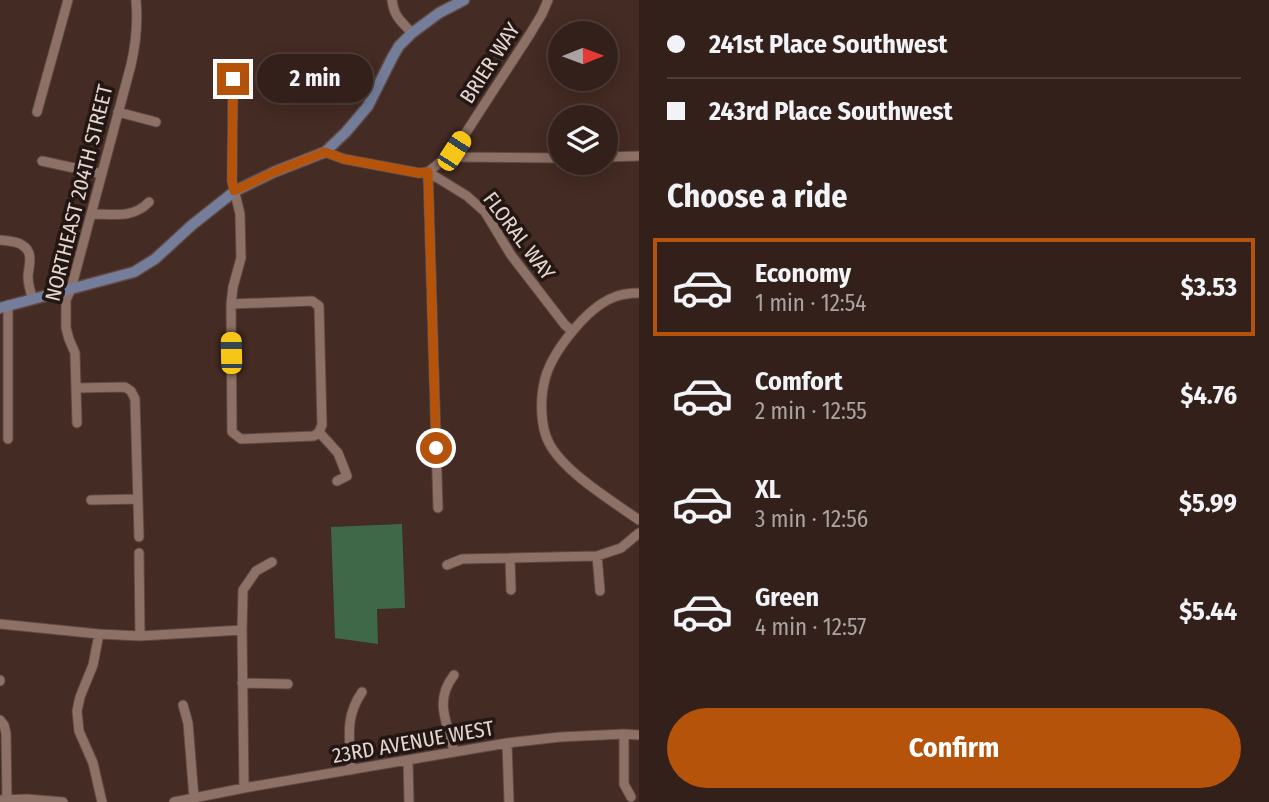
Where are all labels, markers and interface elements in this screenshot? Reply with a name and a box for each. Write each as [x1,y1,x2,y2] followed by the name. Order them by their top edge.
[454,17,526,108] street label: BRIER WAY
[548,21,618,91] north arrow
[548,21,618,175] map controls
[709,29,948,60] text: 241st Place Southwest
[258,55,373,104] callout: 2 min
[217,63,249,95] route end
[290,64,341,92] text: 2 min
[40,82,119,304] street label: NORTHEAST 204TH STREET
[709,96,953,127] text: 243rd Place Southwest
[548,105,618,175] button: layers
[434,128,475,174] car
[667,177,848,215] text: Choose a ride
[477,187,561,286] street label: FLORAL WAY
[671,256,734,319] icon: car
[755,258,851,289] text: Economy
[1181,272,1237,303] text: $3.53
[755,289,866,317] text: 1 min · 12:54
[221,332,242,374] car
[671,364,734,427] icon: car
[755,366,843,397] text: Comfort
[1181,380,1237,411] text: $4.76
[755,397,867,425] text: 2 min · 12:55
[420,432,452,464] route start
[671,472,734,535] icon: car
[755,474,781,505] text: XL
[1179,488,1237,519] text: $5.99
[755,505,868,533] text: 3 min · 12:56
[671,580,734,643] icon: car
[755,582,819,613] text: Green
[1179,596,1237,627] text: $5.44
[755,613,866,641] text: 4 min · 12:57
[667,708,1241,788] button: Confirm
[330,715,496,769] street label: 23RD AVENUE WEST

